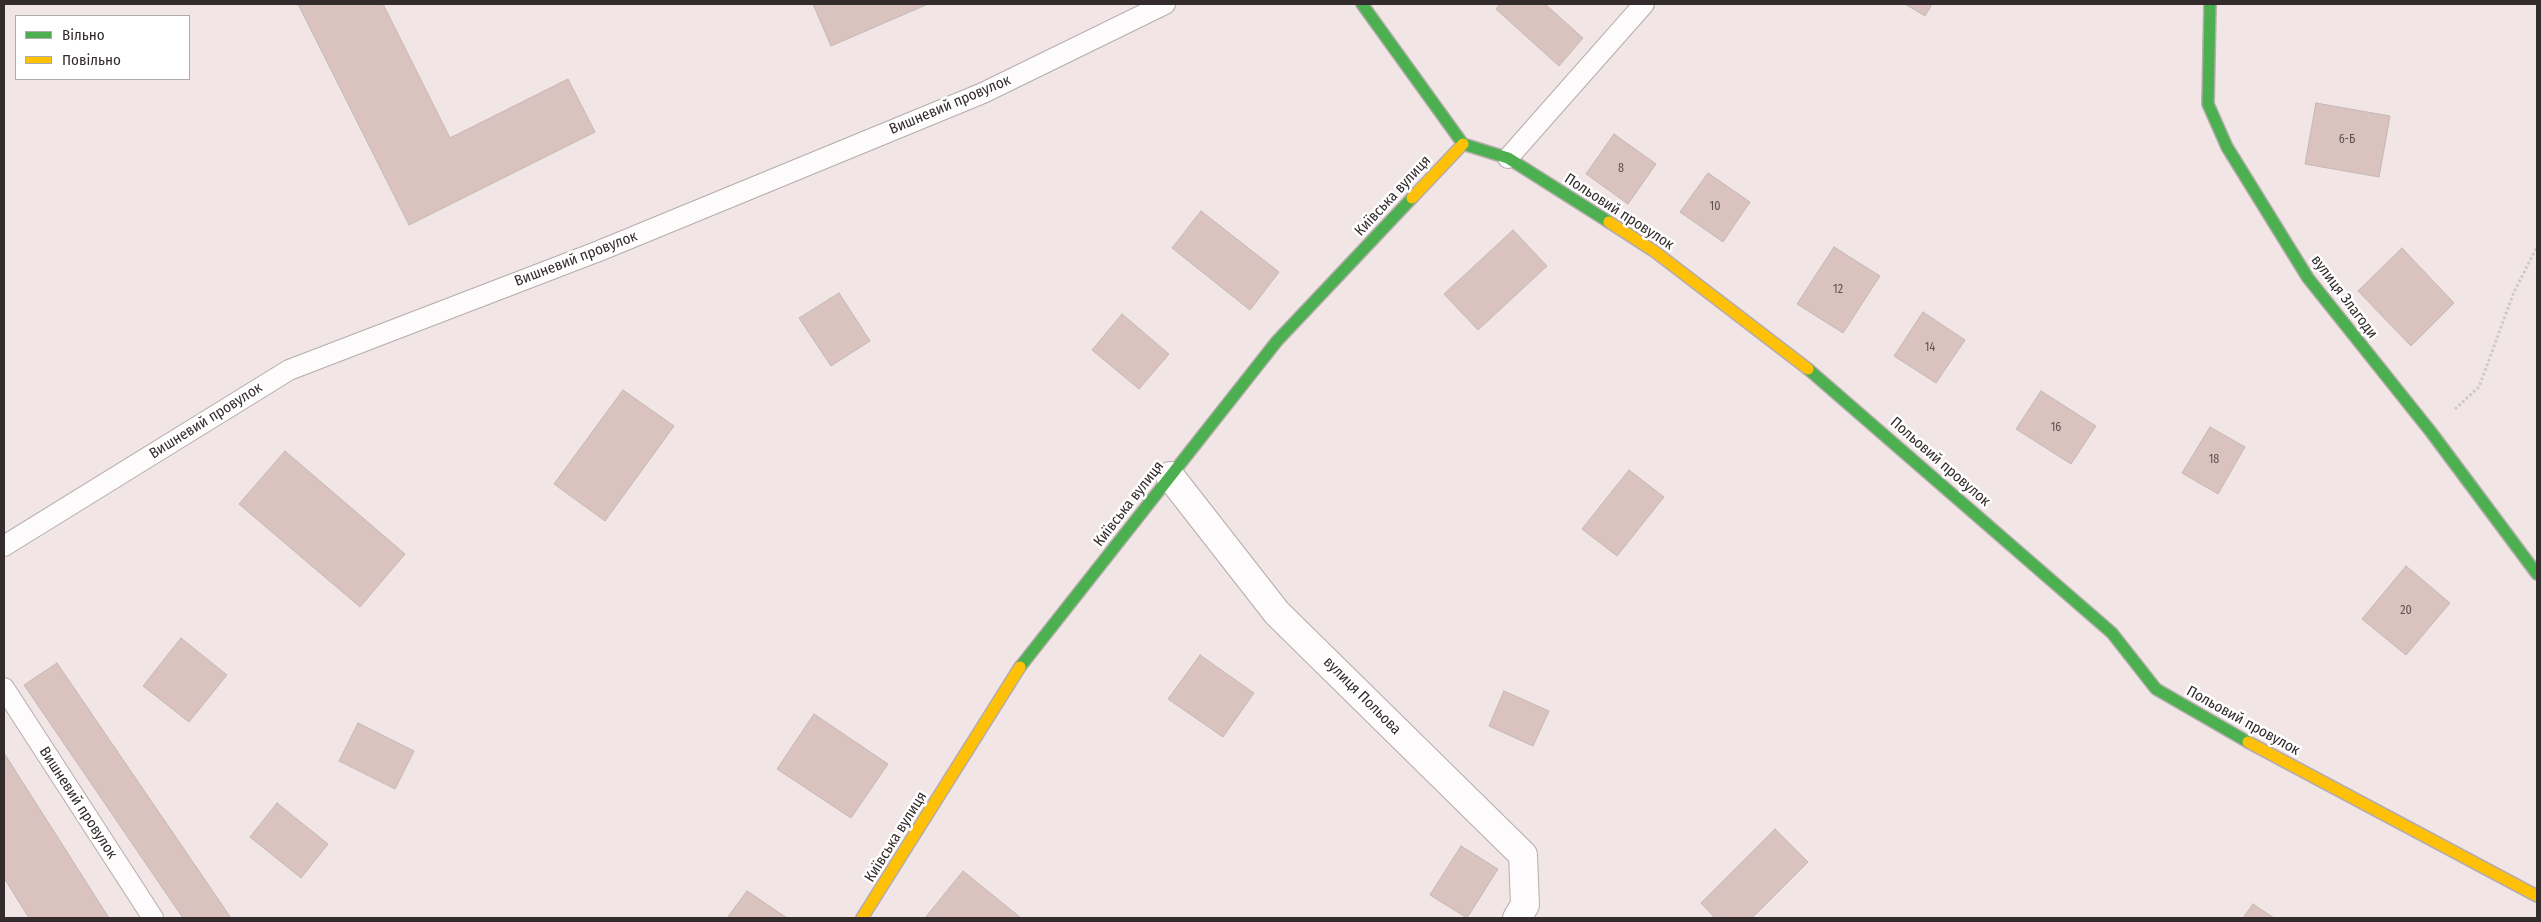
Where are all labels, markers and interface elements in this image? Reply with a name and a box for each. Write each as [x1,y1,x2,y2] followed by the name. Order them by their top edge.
[15,15,190,80] legend
[62,26,105,44] text: Вільно
[62,51,121,69] text: Повільно
[887,71,1013,139] street label: Вишневий провулок
[2339,133,2355,147] house number: 6-Б
[1351,152,1435,240] street label: Київська вулиця
[1618,162,1624,176] house number: 8
[1561,170,1677,254] street label: Польовий провулок
[1710,200,1720,214] house number: 10
[512,227,640,291] street label: Вишневий провулок
[2307,252,2381,342] street label: вулиця Злагоди
[1833,283,1843,297] house number: 12
[1925,341,1935,355] house number: 14
[146,379,266,463] street label: Вишневий провулок
[1886,414,1994,510] street label: Польовий провулок
[2051,421,2061,435] house number: 16
[2209,453,2219,467] house number: 18
[1090,458,1168,550] street label: Київська вулиця
[2400,604,2412,618] house number: 20
[1319,653,1405,739] street label: вулиця Польова
[2183,682,2303,760] street label: Польовий провулок
[35,744,121,862] street label: Вишневий провулок
[861,788,931,886] street label: Київська вулиця

